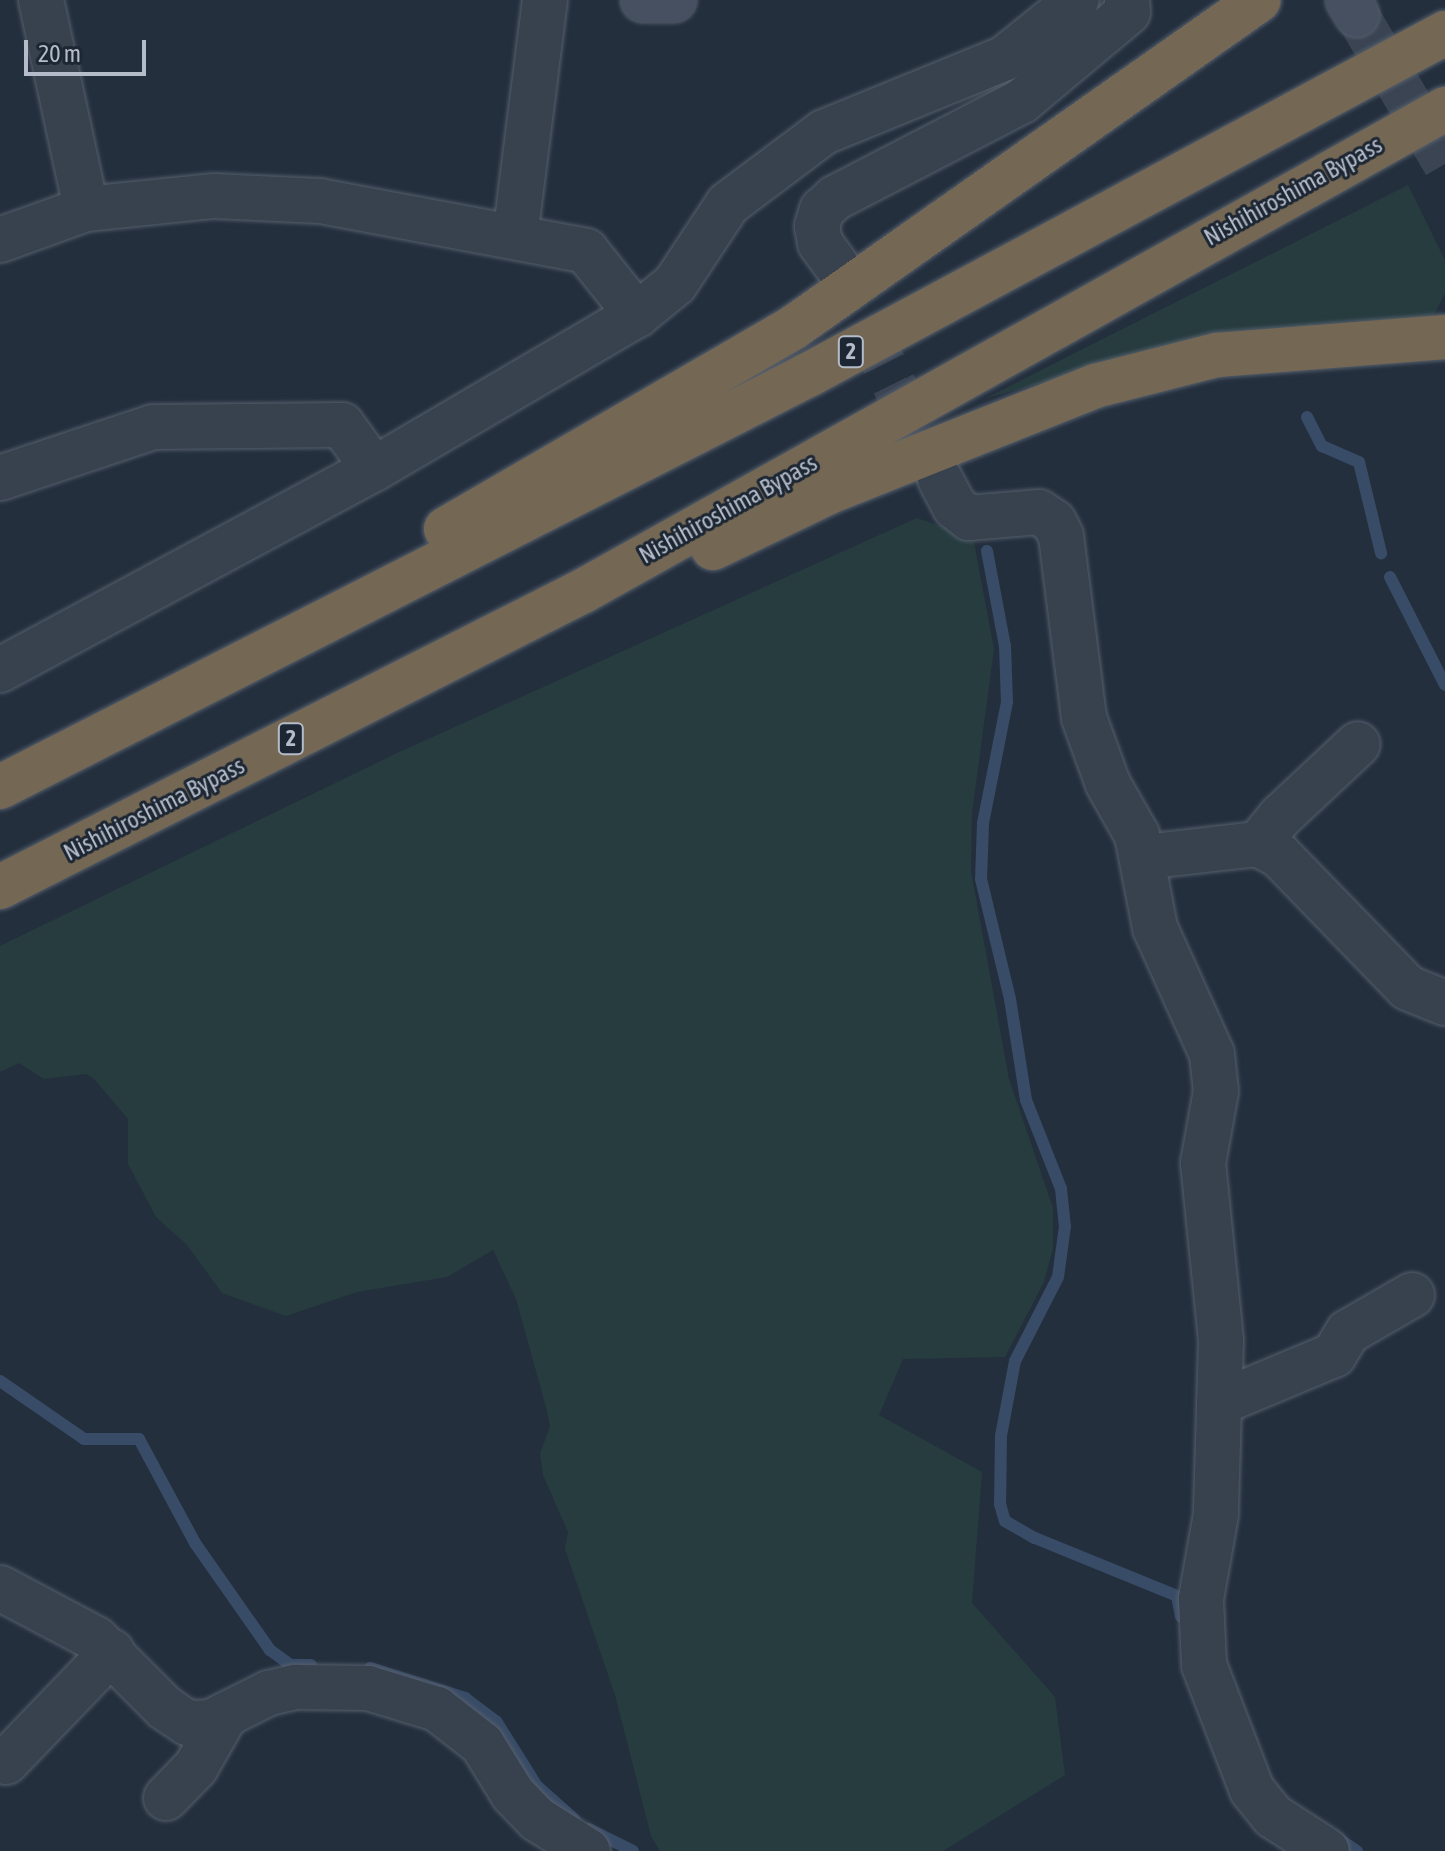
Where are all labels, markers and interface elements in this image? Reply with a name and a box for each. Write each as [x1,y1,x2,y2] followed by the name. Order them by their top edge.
[28,24,150,74] scale bar
[38,40,81,67] text: 20 m
[1199,130,1387,252] street label: Nishihiroshima Bypass
[837,334,865,370] road number: 2
[634,448,822,570] street label: Nishihiroshima Bypass
[277,721,305,757] road number: 2
[59,751,249,867] street label: Nishihiroshima Bypass

